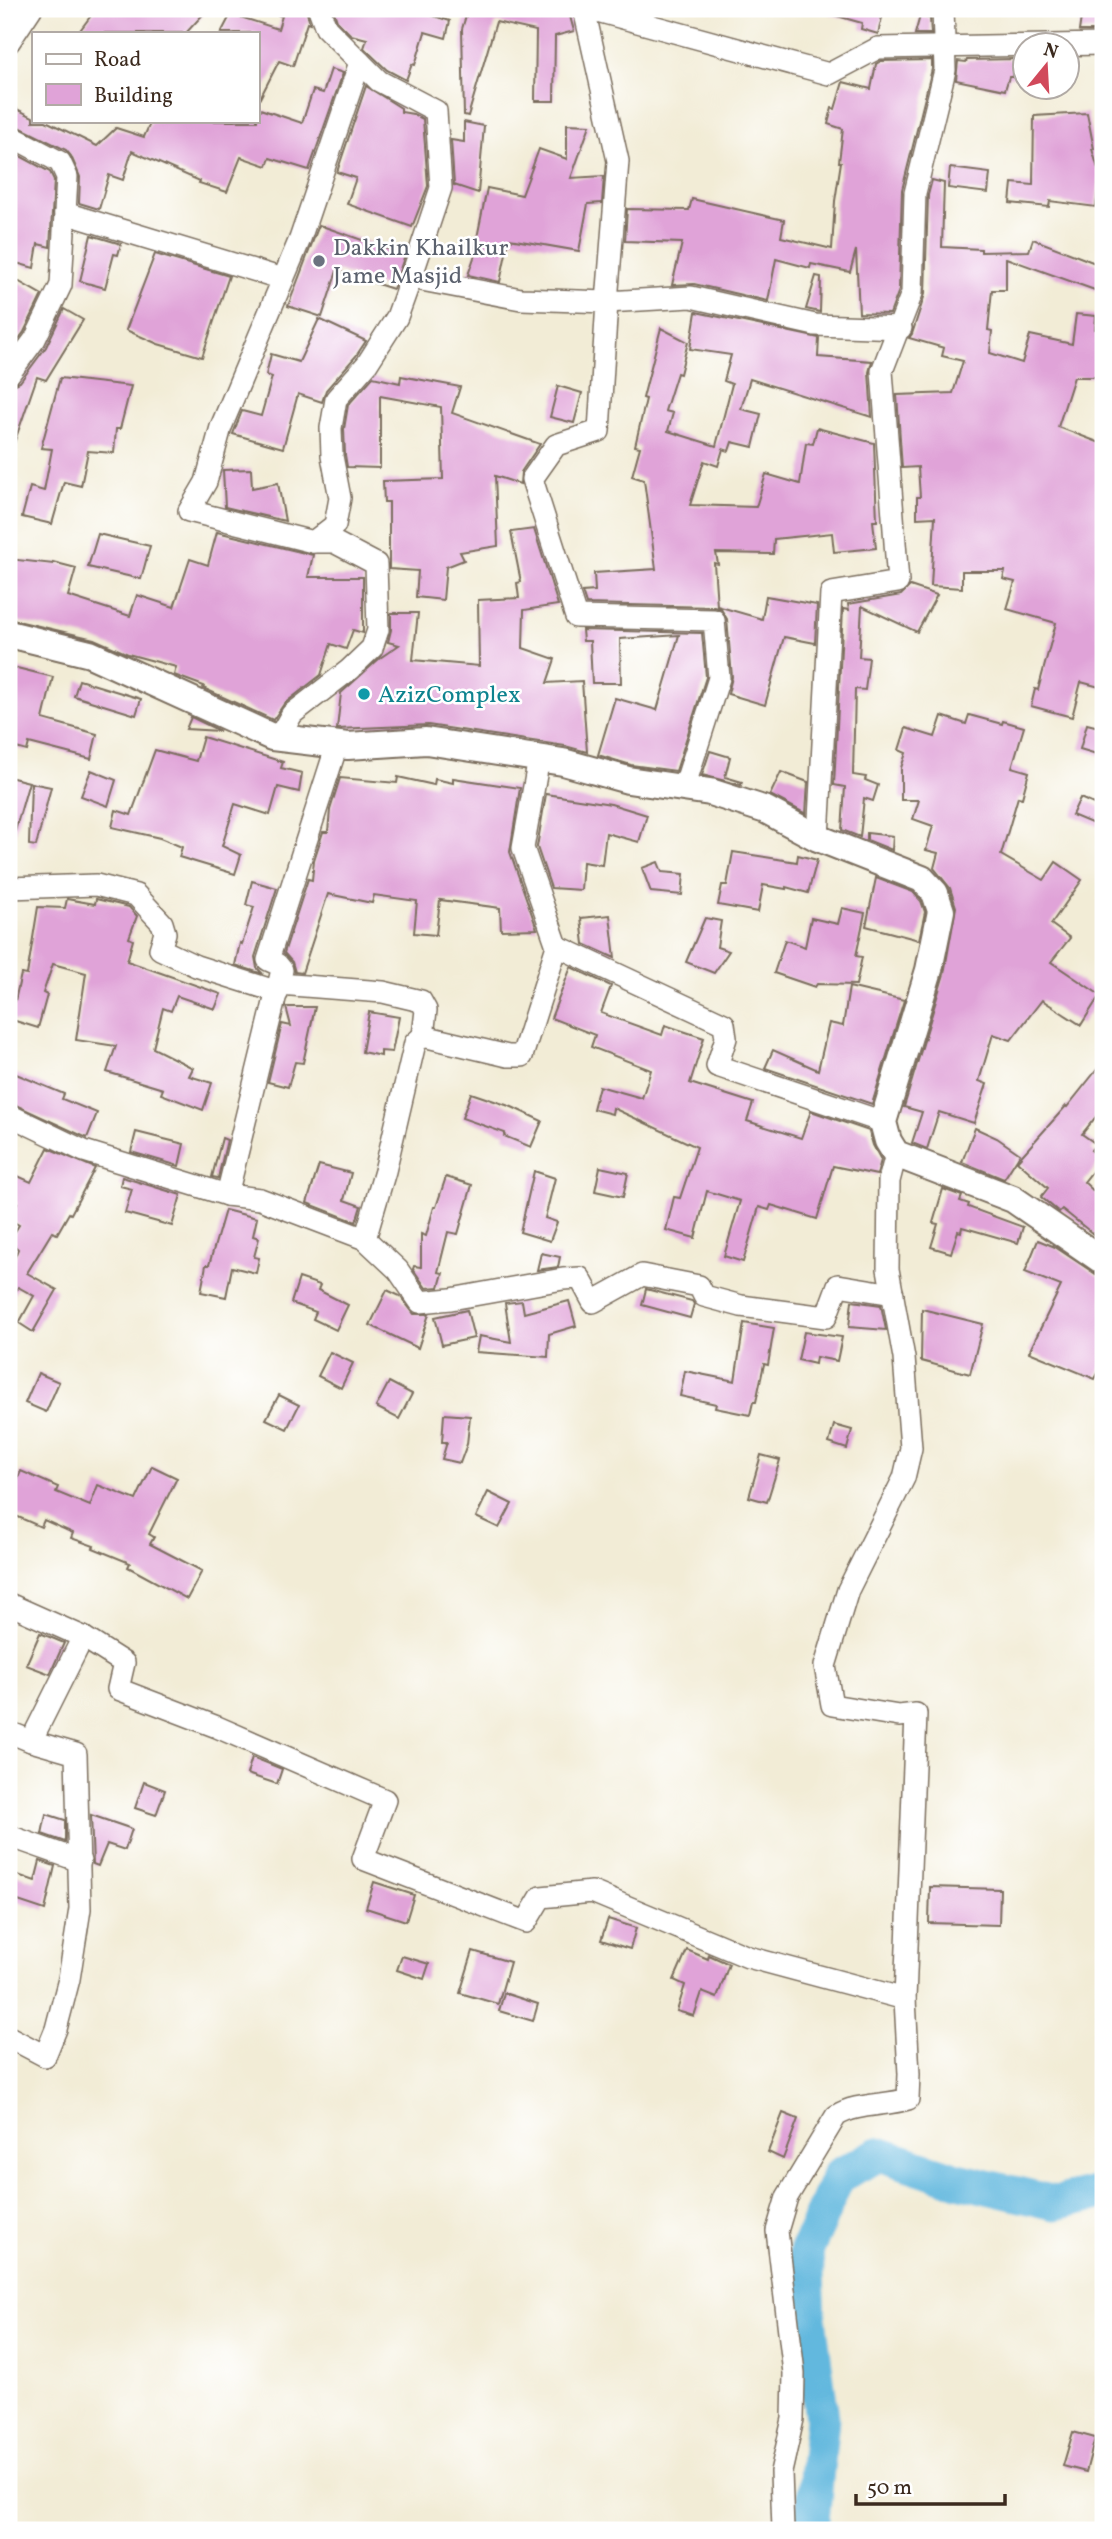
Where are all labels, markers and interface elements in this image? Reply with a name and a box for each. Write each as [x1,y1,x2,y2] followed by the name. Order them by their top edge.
[32,32,259,122] legend
[1010,32,1080,102] north arrow
[1040,37,1061,66] text: N
[94,46,141,75] text: Road
[94,82,173,111] text: Building
[333,232,509,294] place label: Dakkin Khailkur Jame Masjid
[311,253,327,269] marker: Dakkin Khailkur Jame Masjid
[378,679,520,713] place label: AzizComplex
[356,686,372,702] marker: AzizComplex
[856,2462,1005,2506] scale bar
[867,2474,912,2503] text: 50 m

